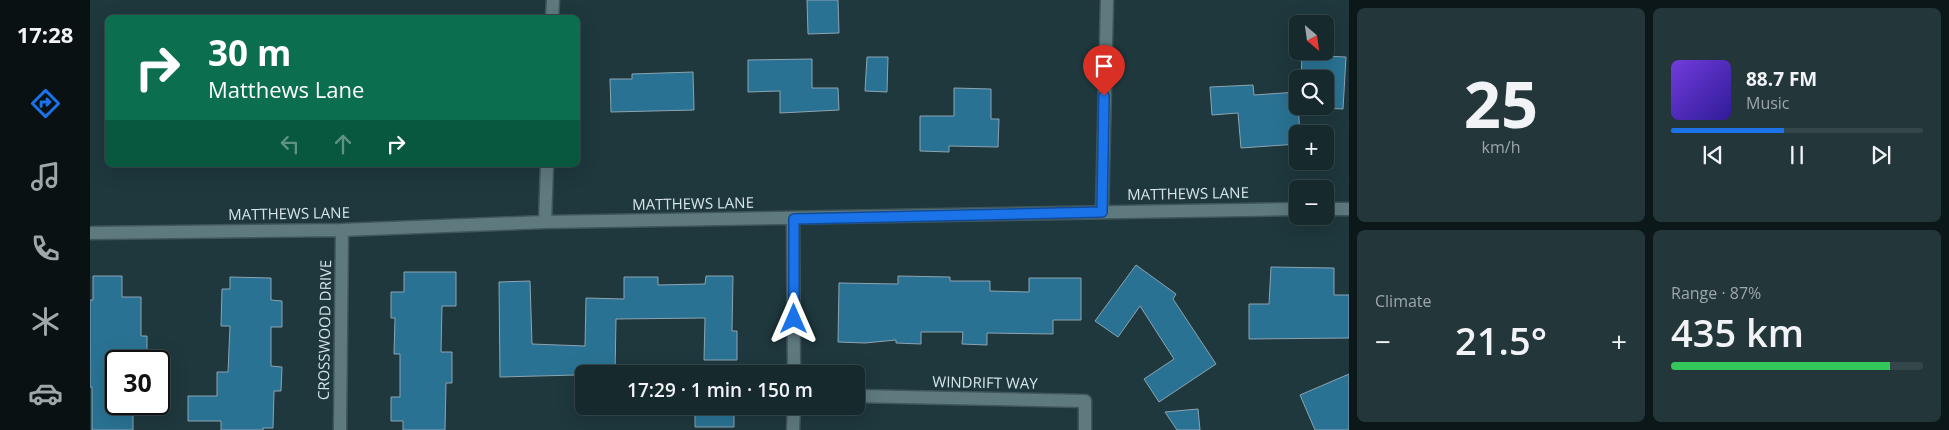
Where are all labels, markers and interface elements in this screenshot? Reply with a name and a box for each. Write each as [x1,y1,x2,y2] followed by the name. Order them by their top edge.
[1289,15,1334,60] north arrow
[1289,15,1334,225] map controls
[17,19,73,49] text: 17:28
[208,29,291,76] text: 30 m
[125,35,190,100] icon: right
[1083,45,1125,96] pin
[1090,52,1118,80] icon: arrive
[1464,59,1538,147] text: 25
[1746,66,1817,92] text: 88.7 FM
[1289,70,1334,115] button: search
[208,74,364,104] text: Matthews Lane
[28,86,63,121] icon: directions
[1746,92,1790,114] text: Music
[1289,125,1334,170] button: +
[276,130,304,158] icon: left
[329,130,357,158] icon: ahead
[382,130,410,158] icon: right
[1482,136,1520,158] text: km/h
[1699,141,1727,169] icon: previous
[1783,141,1811,169] icon: pause
[1867,141,1895,169] icon: next
[28,159,63,194] icon: music
[1289,180,1334,225] button: −
[1127,182,1249,204] street label: MATTHEWS LANE
[632,192,754,214] street label: MATTHEWS LANE
[228,202,350,224] street label: MATTHEWS LANE
[28,231,63,266] icon: phone
[313,260,335,400] street label: CROSSWOOD DRIVE
[1671,282,1761,304] text: Range · 87%
[1375,290,1432,312] text: Climate
[767,292,819,344] position arrow
[28,304,63,339] icon: climate
[1671,306,1804,358] text: 435 km
[1455,314,1547,366] text: 21.5°
[1375,322,1391,360] text: −
[1611,322,1627,360] text: +
[105,350,170,415] speed limit sign: 30
[932,371,1038,393] street label: WINDRIFT WAY
[28,376,63,411] icon: car
[627,377,813,403] text: 17:29 · 1 min · 150 m

